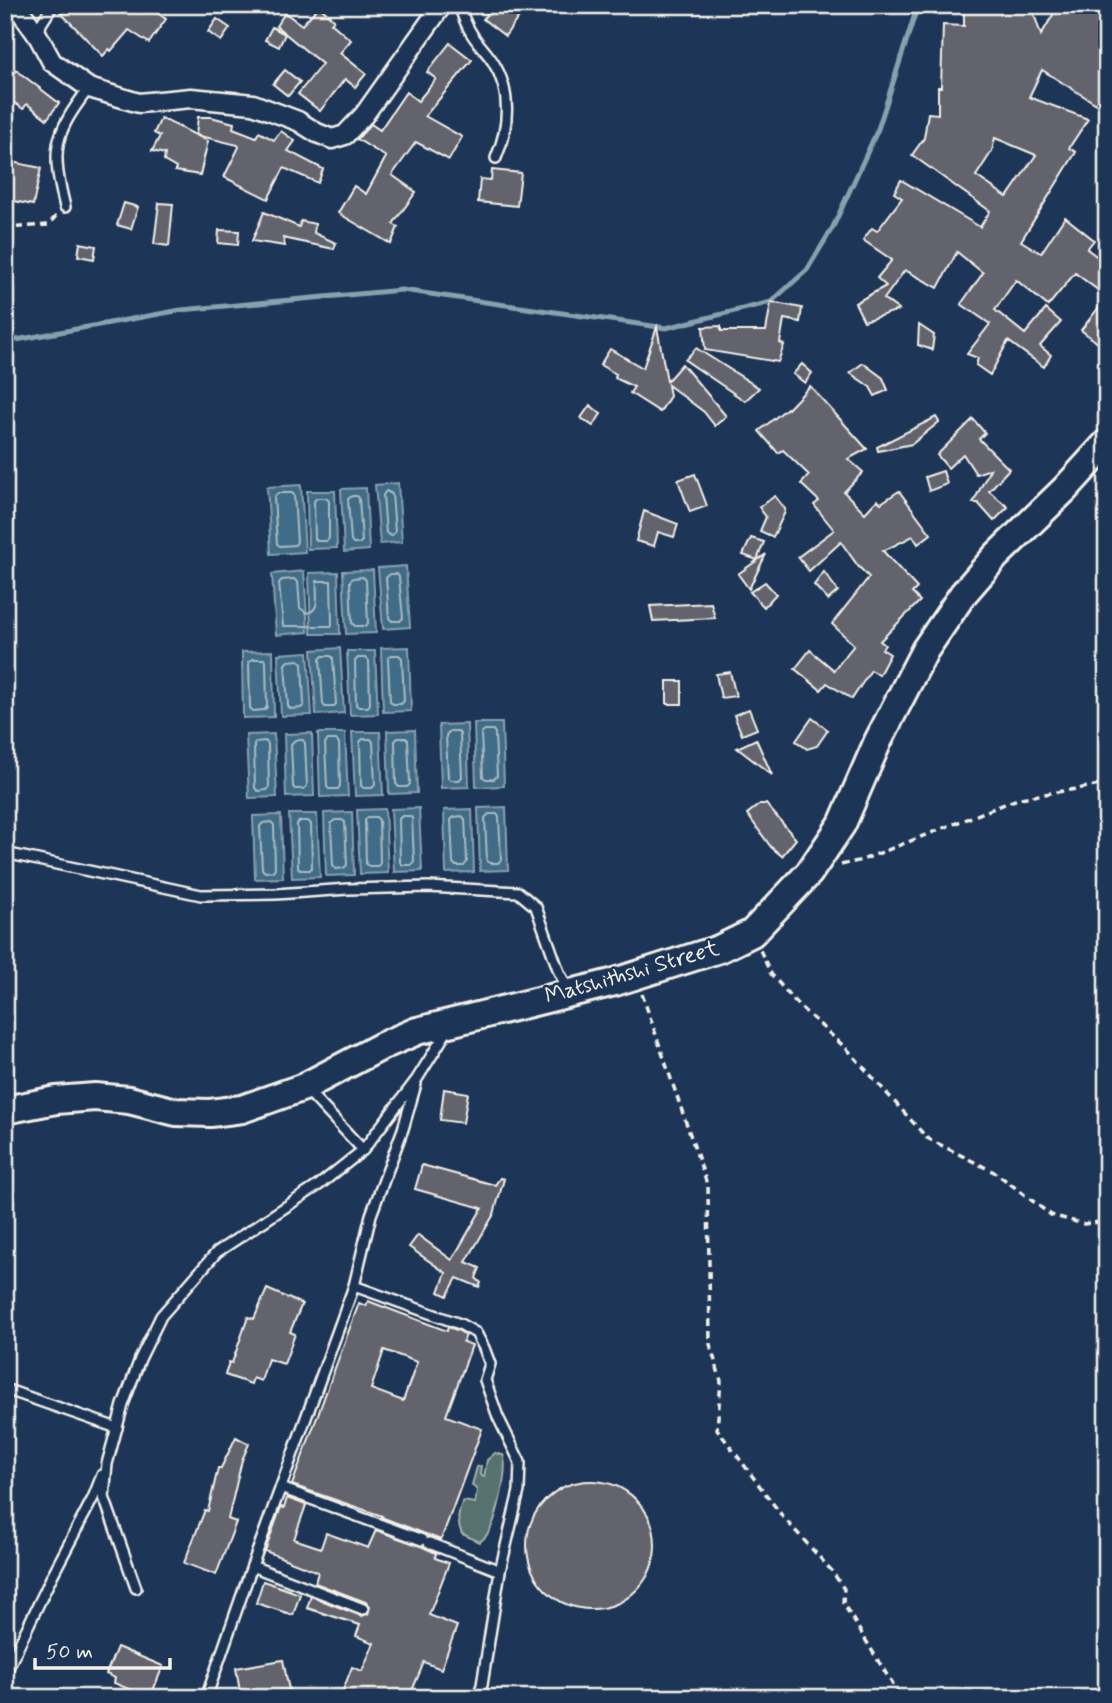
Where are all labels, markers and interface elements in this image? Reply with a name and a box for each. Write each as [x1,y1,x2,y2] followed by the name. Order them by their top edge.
[541,934,723,1012] street label: Matshithshi Street
[35,1626,170,1670] scale bar
[46,1638,93,1666] text: 50 m

